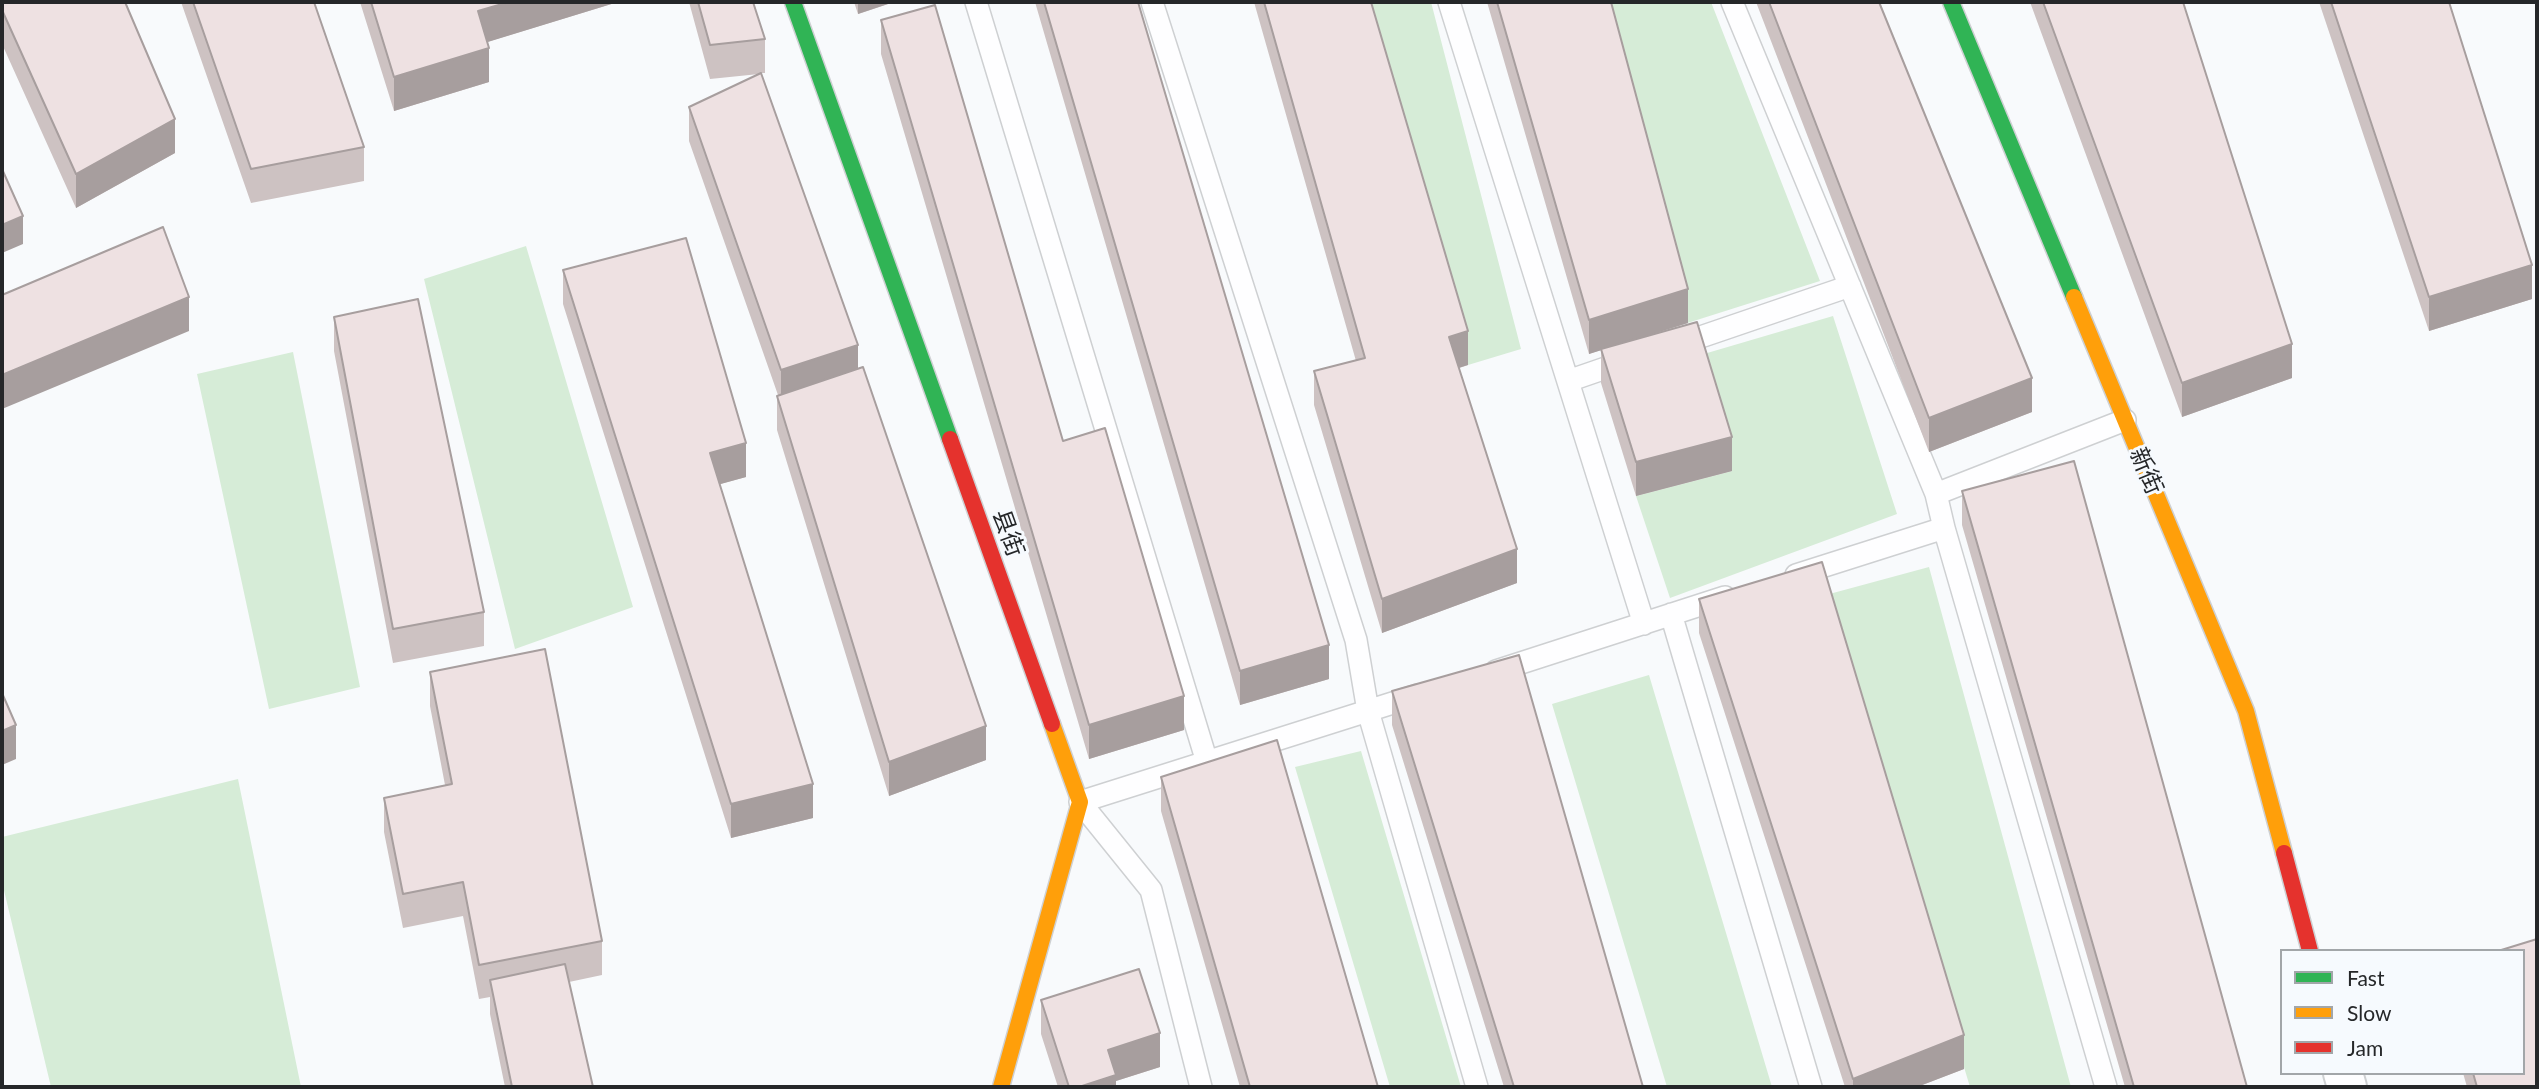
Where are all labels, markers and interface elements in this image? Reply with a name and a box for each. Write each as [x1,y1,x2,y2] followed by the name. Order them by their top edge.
[2123,443,2169,499] street label: 新街
[986,506,1030,560] street label: 县街
[2280,949,2525,1075] legend
[2347,965,2384,990] text: Fast
[2347,1000,2391,1025] text: Slow
[2347,1035,2383,1060] text: Jam

